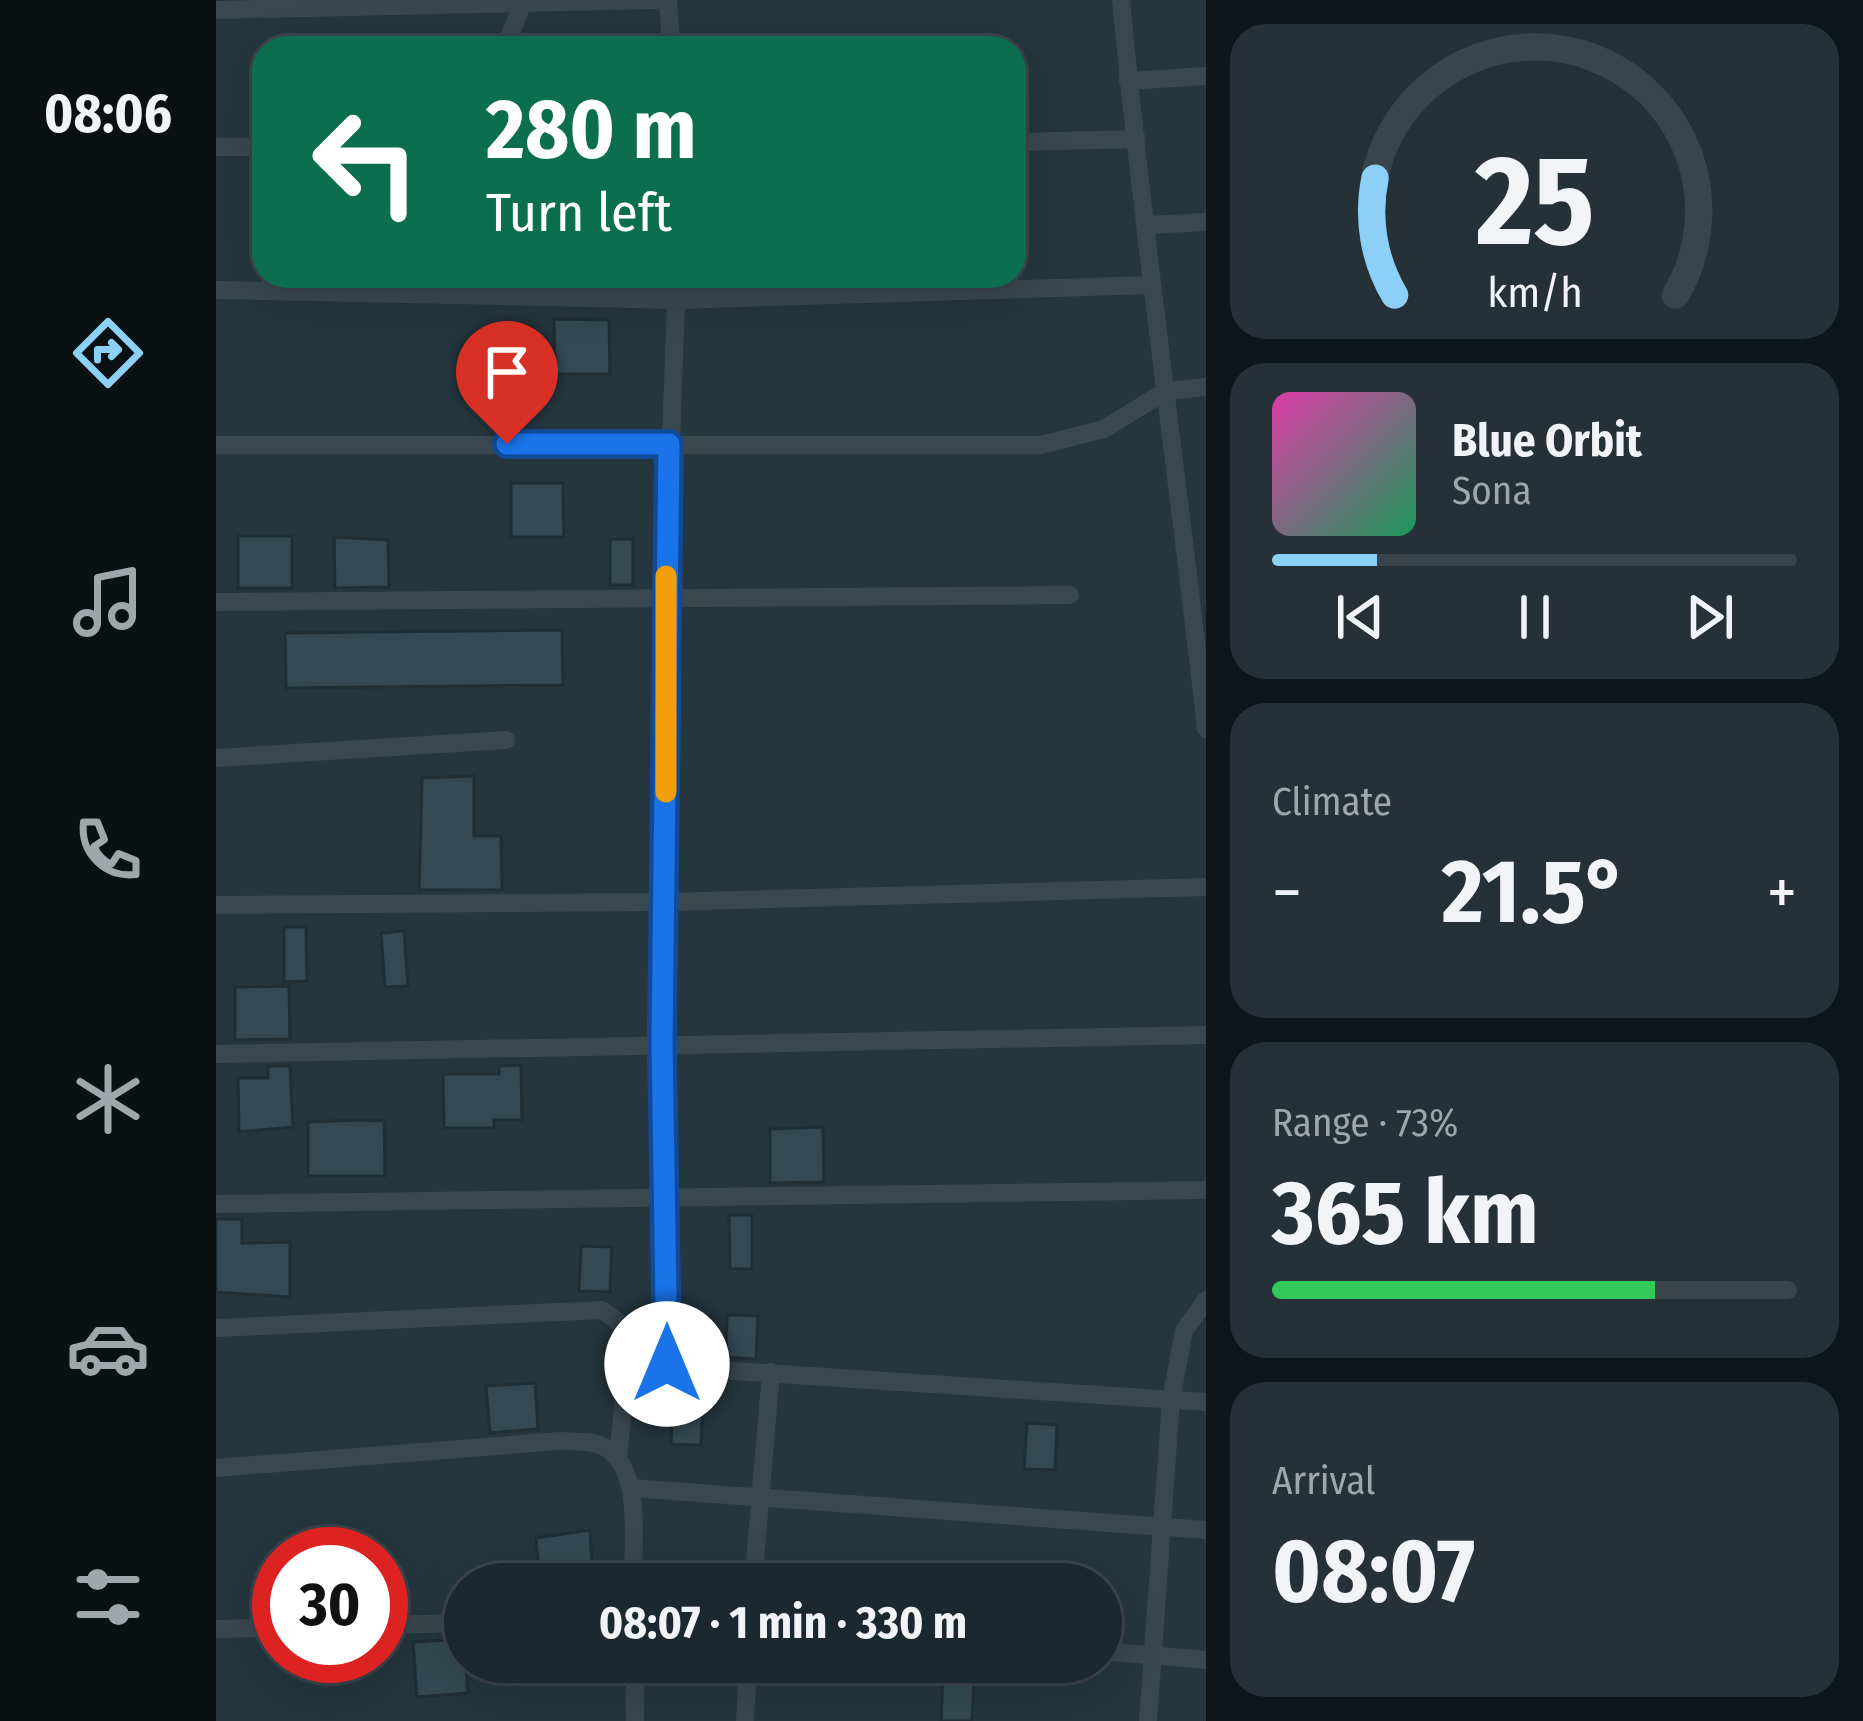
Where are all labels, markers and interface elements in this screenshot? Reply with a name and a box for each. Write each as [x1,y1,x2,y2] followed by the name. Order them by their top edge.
[486,79,697,180] text: 280 m
[44,82,172,146] text: 08:06
[288,84,444,240] icon: left
[1474,127,1594,277] text: 25
[486,181,672,245] text: Turn left
[1487,267,1582,318] text: km/h
[66,311,150,395] icon: directions
[456,321,558,444] pin
[474,339,540,405] icon: arrive
[1452,414,1642,468] text: Blue Orbit
[1452,468,1532,514] text: Sona
[66,560,150,644] icon: music
[1327,584,1393,650] icon: previous
[1502,584,1568,650] icon: pause
[1677,584,1743,650] icon: next
[1272,779,1392,825] text: Climate
[66,808,150,892] icon: phone
[1442,838,1627,946] text: 21.5°
[1272,853,1302,932] text: −
[1767,853,1797,932] text: +
[66,1057,150,1141] icon: climate
[1272,1100,1458,1146] text: Range · 73%
[1272,1159,1539,1267] text: 365 km
[604,1301,730,1427] position arrow
[66,1306,150,1390] icon: car
[1272,1458,1375,1504] text: Arrival
[1272,1517,1475,1625] text: 08:07
[252,1527,408,1683] speed limit sign: 30
[66,1555,150,1639] icon: filters
[599,1596,967,1650] text: 08:07 · 1 min · 330 m

